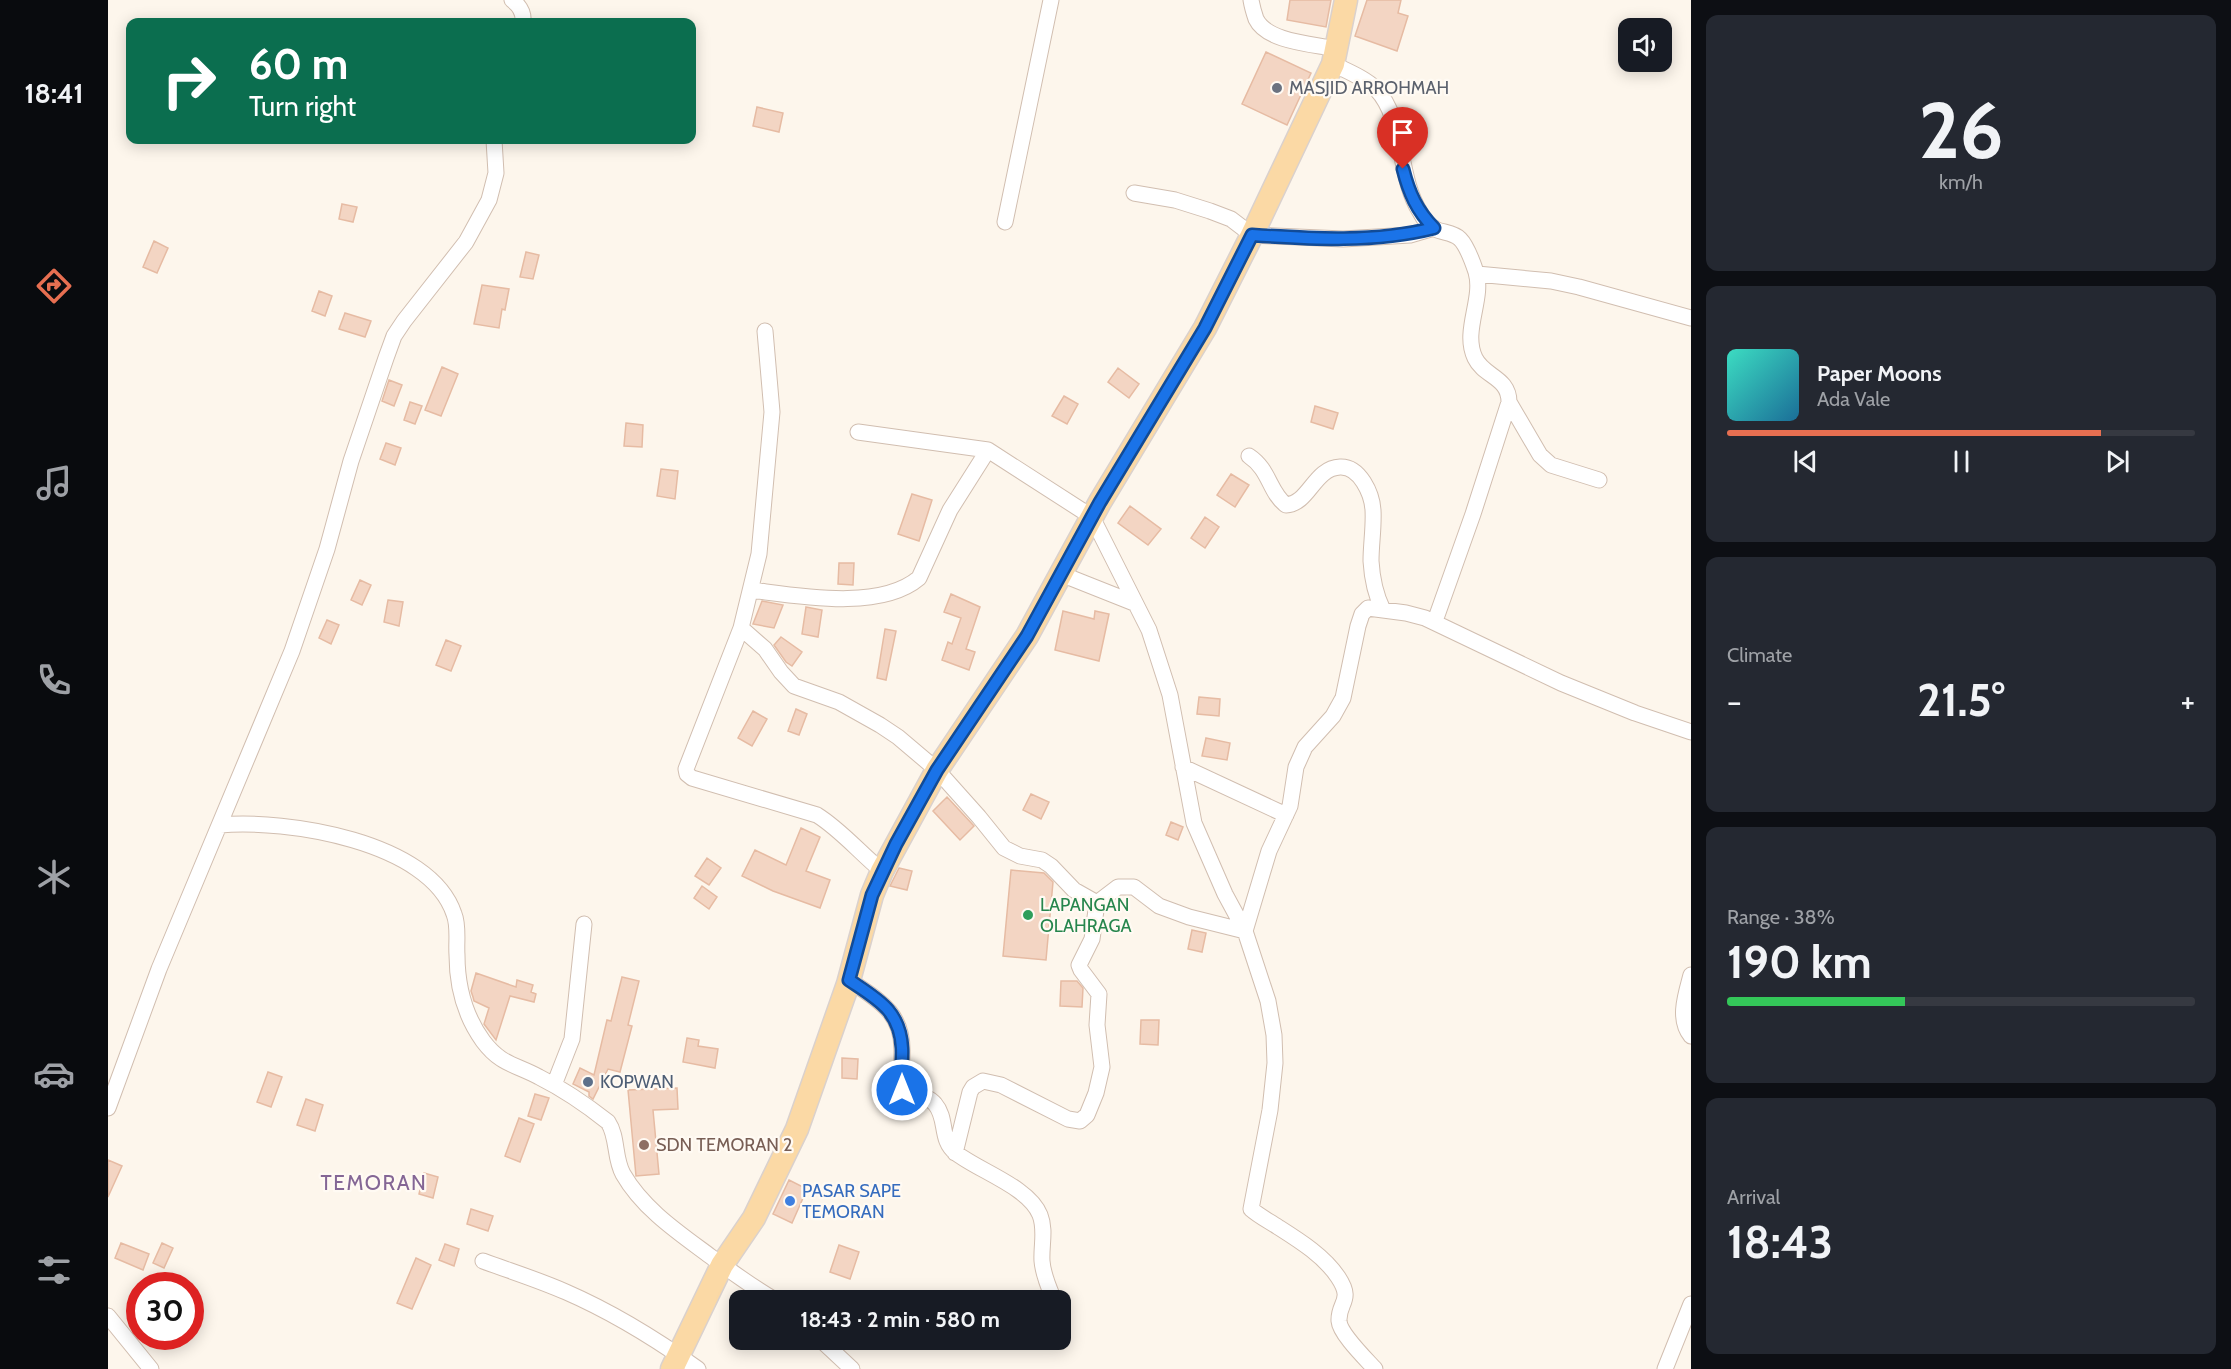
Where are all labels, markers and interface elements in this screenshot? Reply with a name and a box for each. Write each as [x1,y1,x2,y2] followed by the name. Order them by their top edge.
[1618,18,1672,72] map controls
[1618,18,1672,72] button: sound
[249,38,348,90] text: 60 m
[150,42,228,120] icon: right
[25,77,83,110] text: 18:41
[1289,77,1449,99] place label: MASJID ARROHMAH
[1270,81,1284,95] marker: MASJID ARROHMAH
[1918,83,2004,178] text: 26
[249,90,356,123] text: Turn right
[1377,107,1428,169] pin
[1386,116,1419,149] icon: arrive
[1939,170,1983,194] text: km/h
[33,265,75,307] icon: directions
[1817,360,1941,387] text: Paper Moons
[1817,387,1890,411] text: Ada Vale
[1789,445,1822,478] icon: previous
[1945,445,1978,478] icon: pause
[2101,445,2134,478] icon: next
[33,462,75,504] icon: music
[1727,643,1792,667] text: Climate
[33,659,75,701] icon: phone
[1917,673,2005,727] text: 21.5°
[1727,681,1742,721] text: −
[2180,681,2195,721] text: +
[33,856,75,898] icon: climate
[1040,894,1132,937] place label: LAPANGAN OLAHRAGA
[1727,905,1835,929] text: Range · 38%
[1021,908,1035,922] marker: LAPANGAN OLAHRAGA
[1727,935,1872,989] text: 190 km
[33,1053,75,1095] icon: car
[870,1058,934,1122] position arrow
[600,1071,674,1093] place label: KOPWAN
[581,1075,595,1089] marker: KOPWAN
[656,1134,792,1156] place label: SDN TEMORAN 2
[637,1138,651,1152] marker: SDN TEMORAN 2
[321,1170,427,1195] district label: TEMORAN
[802,1180,901,1223] place label: PASAR SAPE TEMORAN
[1727,1185,1780,1209] text: Arrival
[783,1194,797,1208] marker: PASAR SAPE TEMORAN
[1727,1215,1833,1269] text: 18:43
[33,1249,75,1291] icon: filters
[126,1272,204,1350] speed limit sign: 30
[800,1306,1000,1333] text: 18:43 · 2 min · 580 m

